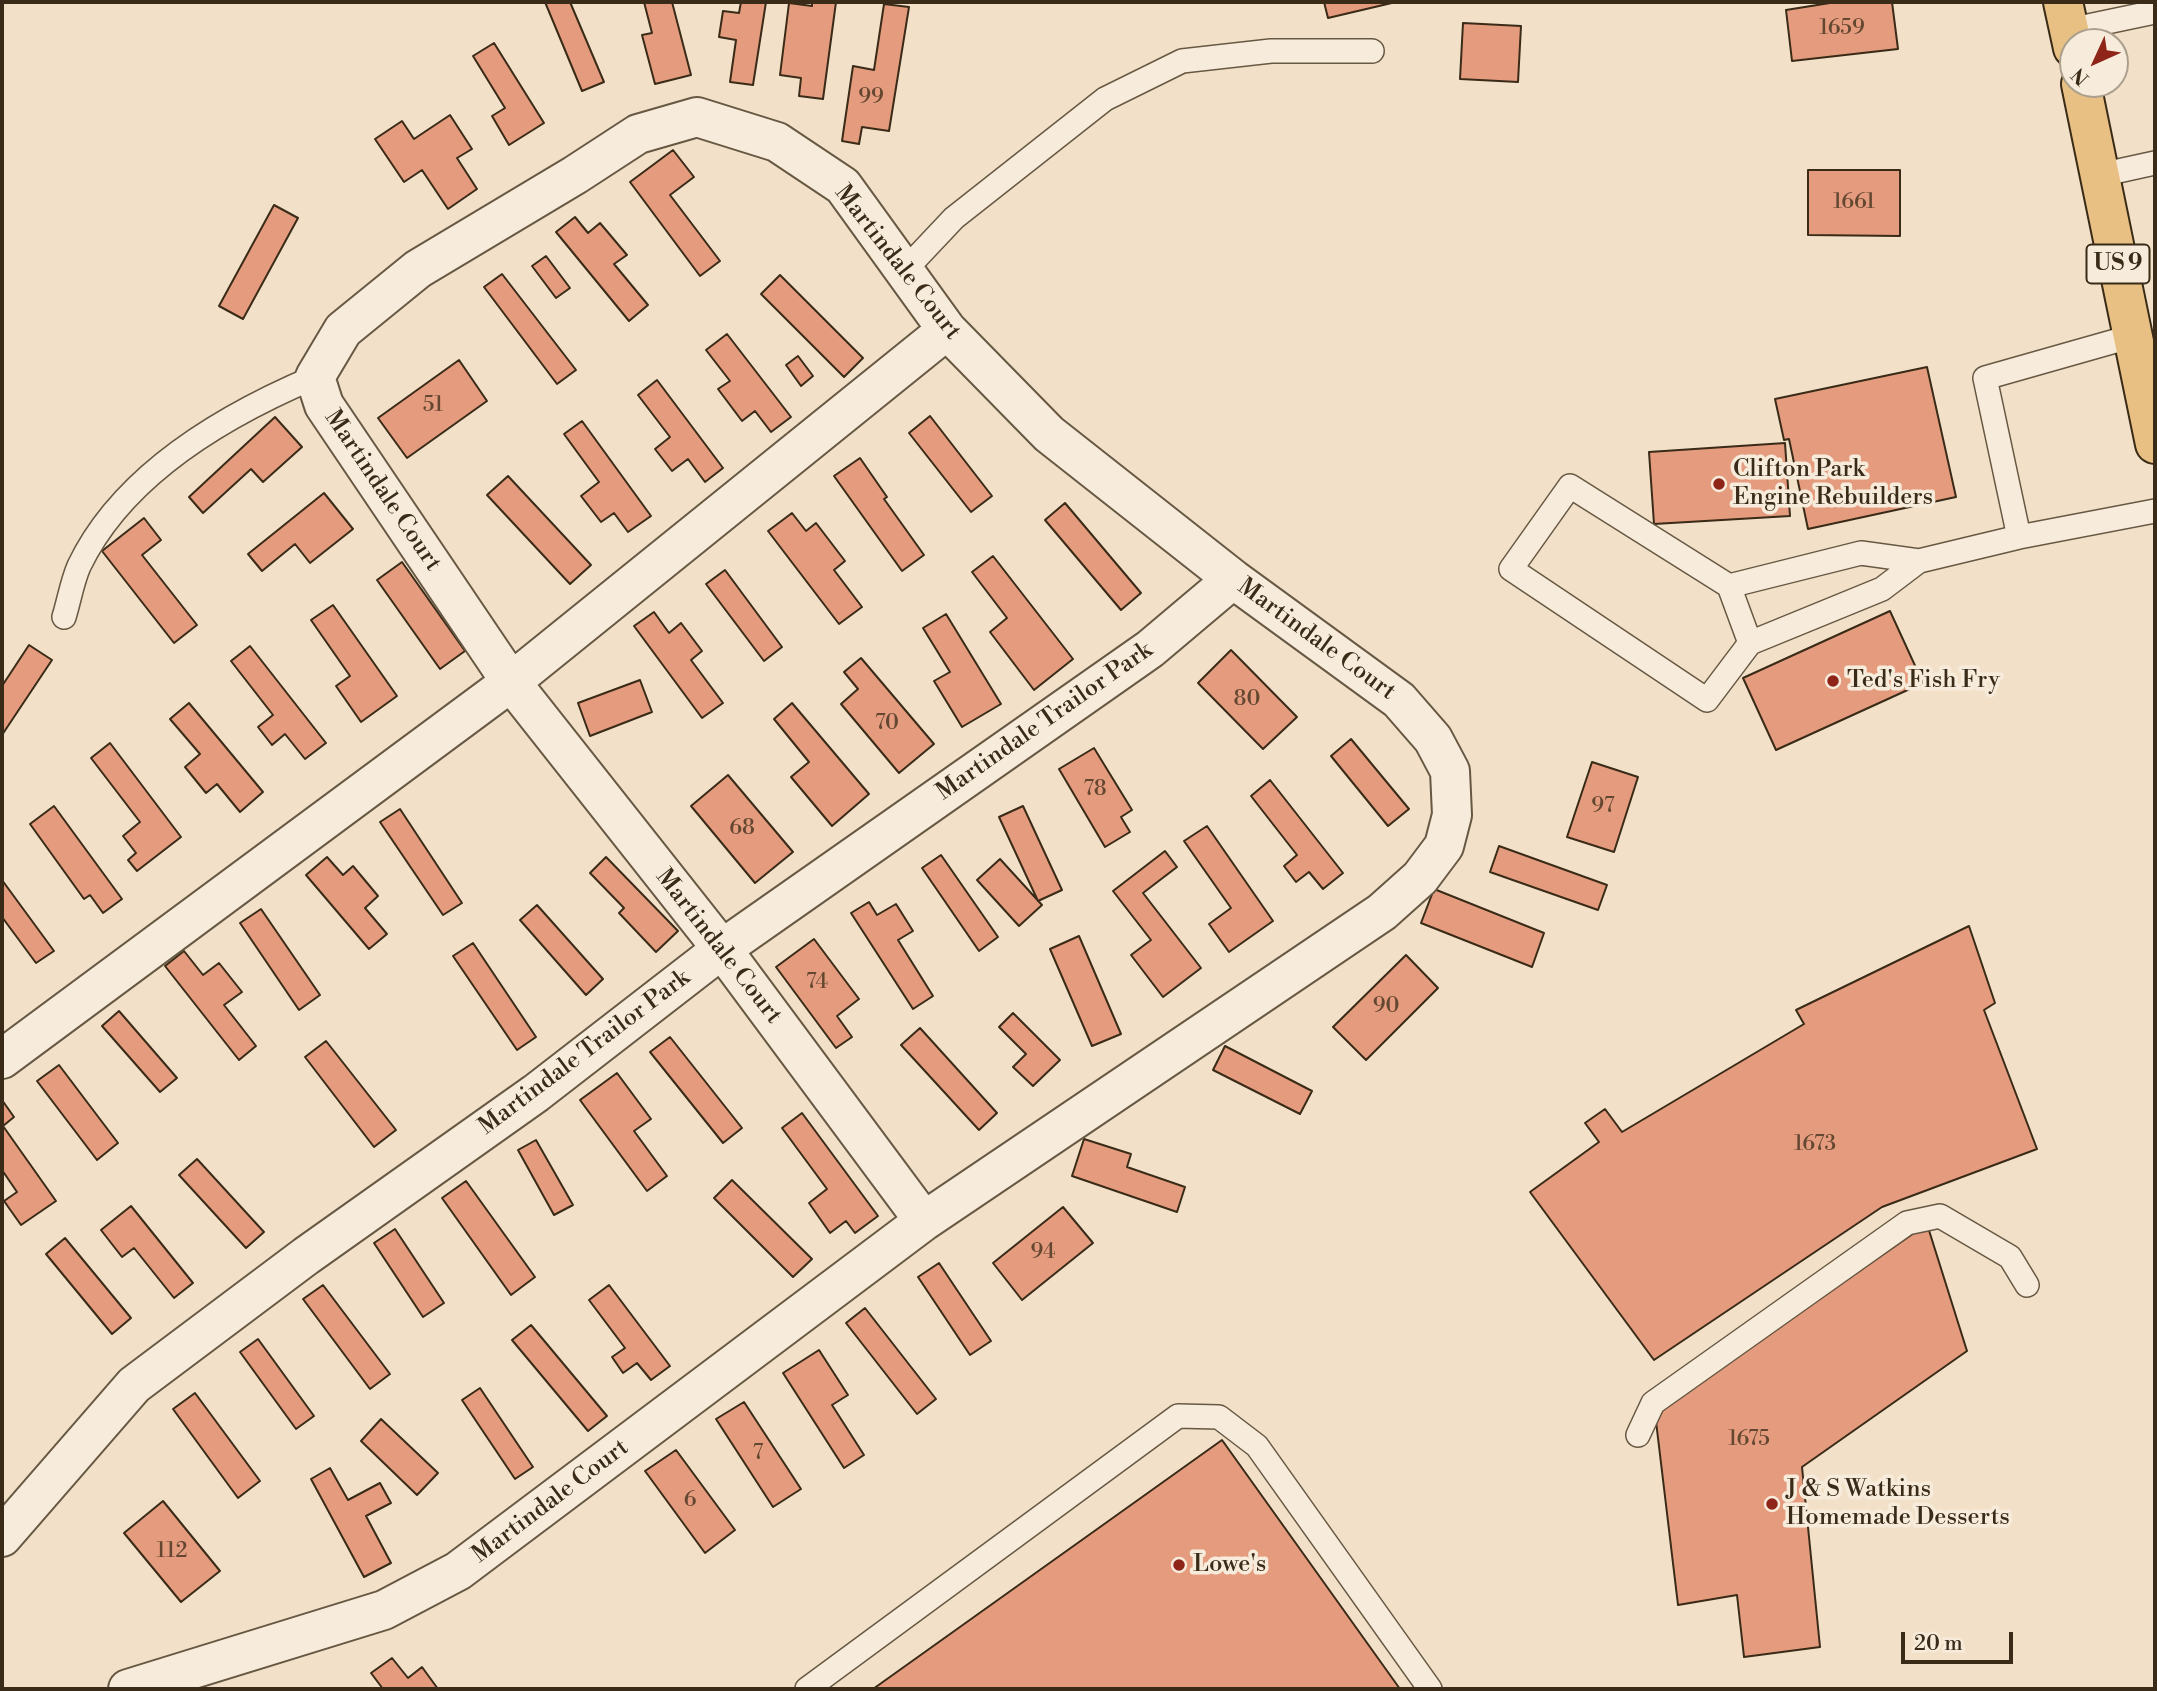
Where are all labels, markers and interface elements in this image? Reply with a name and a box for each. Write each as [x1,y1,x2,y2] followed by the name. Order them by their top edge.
[1819,16,1865,42] house number: 1659
[2059,28,2129,98] north arrow
[2067,63,2094,90] text: N
[858,85,884,111] house number: 99
[828,180,966,346] street label: Martindale Court
[1833,190,1875,216] house number: 1661
[2086,244,2150,284] road number: US 9
[423,393,443,419] house number: 51
[317,405,447,577] street label: Martindale Court
[1733,456,1933,512] place label: Clifton Park Engine Rebuilders
[1711,476,1727,492] marker: Clifton Park Engine Rebuilders
[1231,573,1401,707] street label: Martindale Court
[931,636,1159,808] street label: Martindale Trailor Park
[1847,667,2000,695] place label: Ted's Fish Fry
[1825,673,1841,689] marker: Ted's Fish Fry
[1234,687,1260,713] house number: 80
[875,711,899,737] house number: 70
[1083,777,1107,803] house number: 78
[1591,794,1615,820] house number: 97
[729,816,755,842] house number: 68
[649,864,787,1030] street label: Martindale Court
[474,964,696,1142] street label: Martindale Trailor Park
[806,970,828,996] house number: 74
[1373,994,1399,1020] house number: 90
[1794,1132,1836,1158] house number: 1673
[1030,1240,1056,1266] house number: 94
[1728,1427,1770,1453] house number: 1675
[467,1434,635,1570] street label: Martindale Court
[753,1441,763,1467] house number: 7
[1786,1476,2010,1532] place label: J & S Watkins Homemade Desserts
[684,1488,696,1514] house number: 6
[1764,1496,1780,1512] marker: J & S Watkins Homemade Desserts
[156,1539,188,1565] house number: 112
[1193,1551,1266,1579] place label: Lowe's
[1171,1557,1187,1573] marker: Lowe's
[1905,1618,2017,1662] scale bar
[1914,1631,1963,1657] text: 20 m

